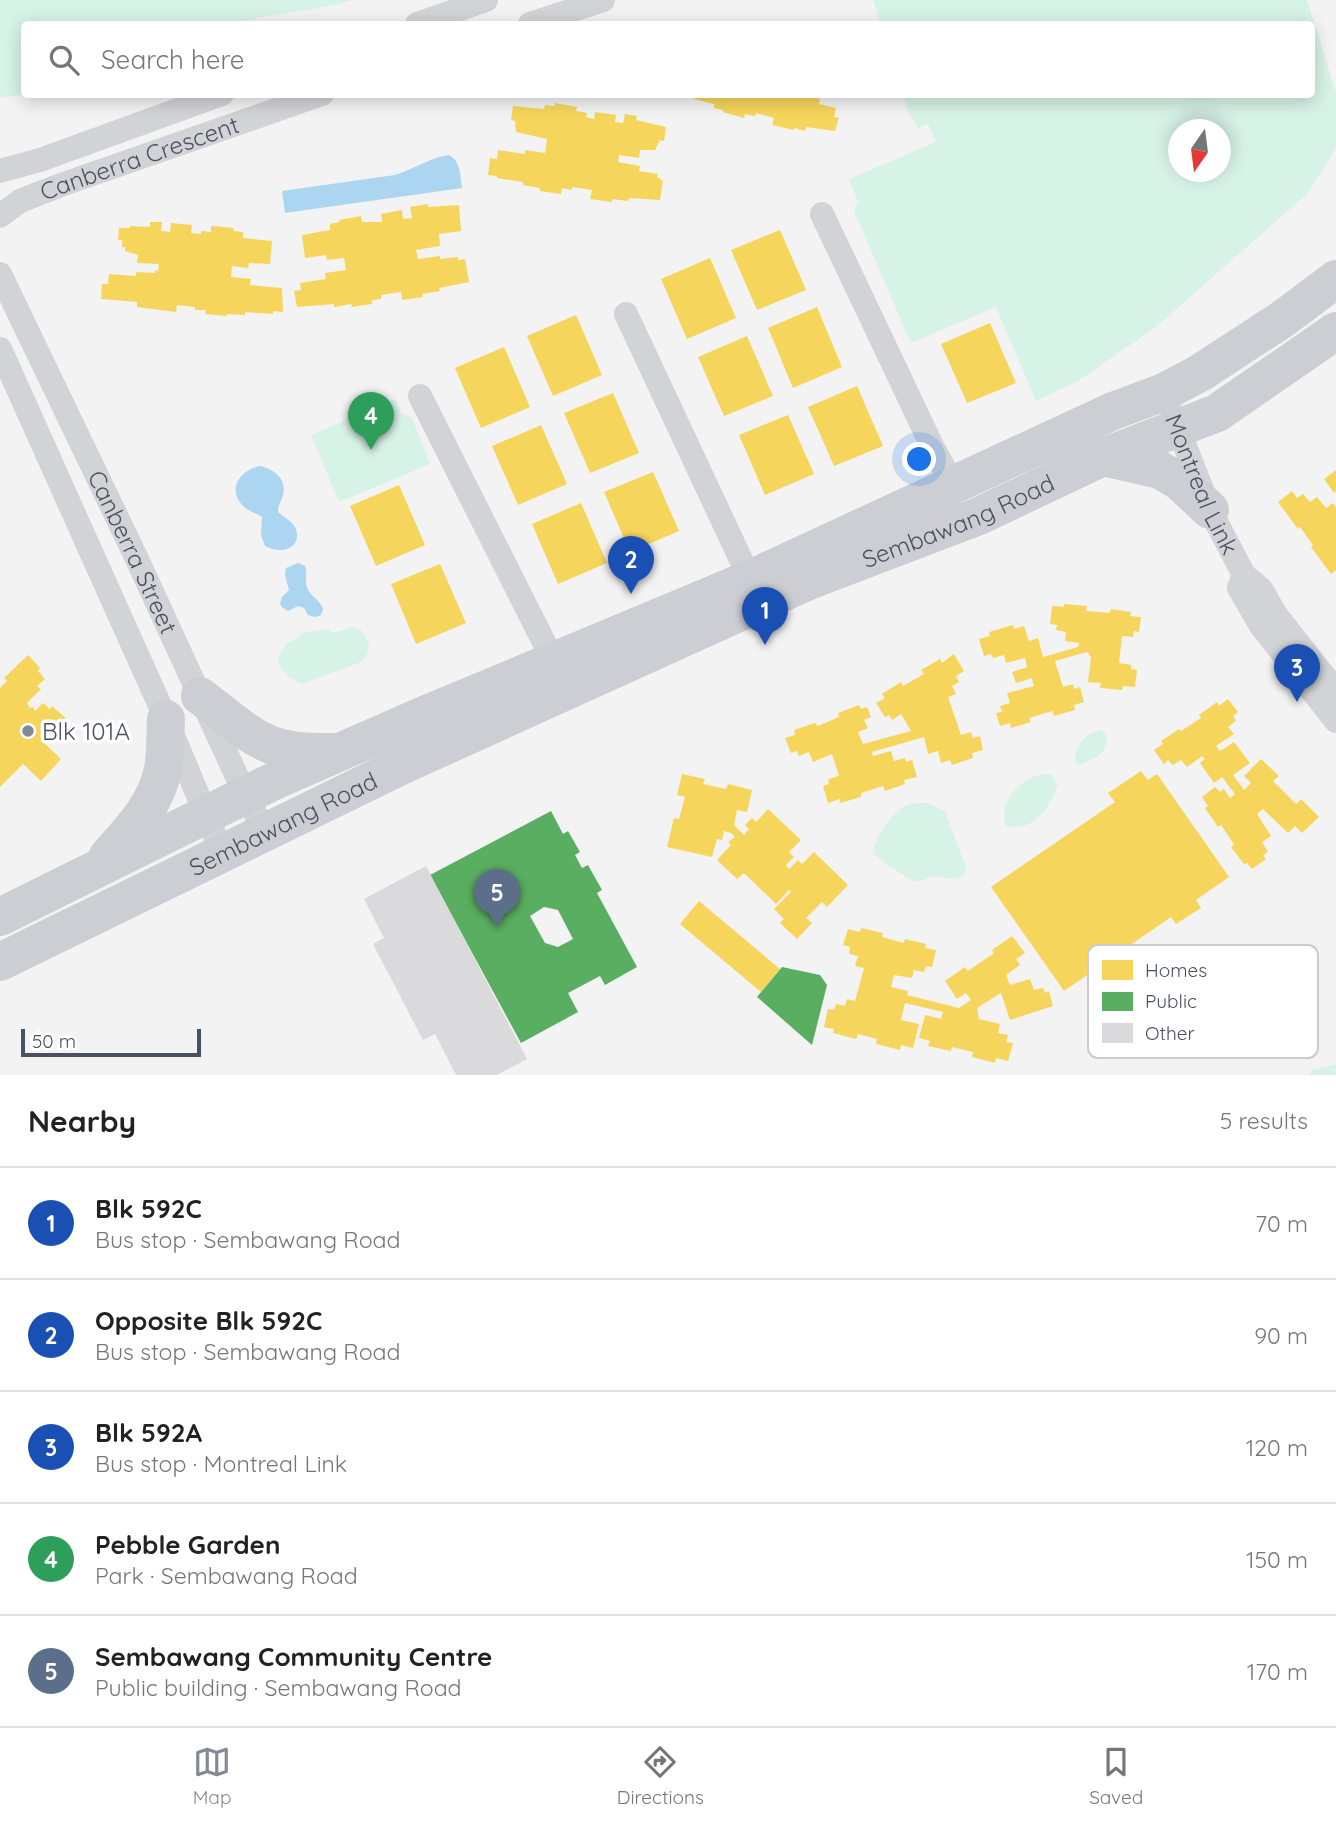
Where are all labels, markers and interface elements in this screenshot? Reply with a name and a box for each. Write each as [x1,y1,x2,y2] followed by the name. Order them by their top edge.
[21,21,1315,98] search box
[45,41,83,79] icon: search
[101,43,245,76] text: Search here
[36,109,243,207] street label: Canberra Crescent
[1168,119,1231,182] north arrow
[348,392,394,450] pin: 4
[1159,410,1246,560] street label: Montreal Link
[902,442,936,476] your location
[82,465,184,638] street label: Canberra Street
[858,467,1059,574] street label: Sembawang Road
[608,536,654,594] pin: 2
[742,587,788,645] pin: 1
[1274,644,1320,702] pin: 3
[42,716,130,746] place label: Blk 101A
[20,723,36,739] marker: Blk 101A
[184,765,382,882] street label: Sembawang Road
[474,869,520,927] pin: 5
[1088,945,1318,1058] legend
[1145,958,1207,982] text: Homes
[1145,989,1197,1013] text: Public
[1145,1021,1196,1045] text: Other
[21,1026,201,1058] scale bar
[32,1029,76,1053] text: 50 m
[28,1102,136,1140] text: Nearby
[1220,1106,1308,1135] text: 5 results
[95,1192,202,1225] text: Blk 592C
[47,1209,55,1238] text: 1
[1255,1209,1308,1238] text: 70 m
[95,1225,400,1254] text: Bus stop · Sembawang Road
[95,1304,322,1337] text: Opposite Blk 592C
[44,1321,58,1350] text: 2
[1254,1321,1308,1350] text: 90 m
[95,1337,400,1366] text: Bus stop · Sembawang Road
[95,1416,202,1449] text: Blk 592A
[45,1433,57,1462] text: 3
[1246,1433,1308,1462] text: 120 m
[95,1449,347,1478] text: Bus stop · Montreal Link
[95,1528,280,1561] text: Pebble Garden
[44,1545,58,1574] text: 4
[1246,1545,1308,1574] text: 150 m
[95,1561,358,1590] text: Park · Sembawang Road
[95,1640,492,1673] text: Sembawang Community Centre
[44,1657,58,1686] text: 5
[1247,1657,1308,1686] text: 170 m
[95,1673,462,1702] text: Public building · Sembawang Road
[193,1743,231,1809] tab: Map
[617,1743,704,1809] tab: Directions
[1089,1743,1143,1809] tab: Saved

